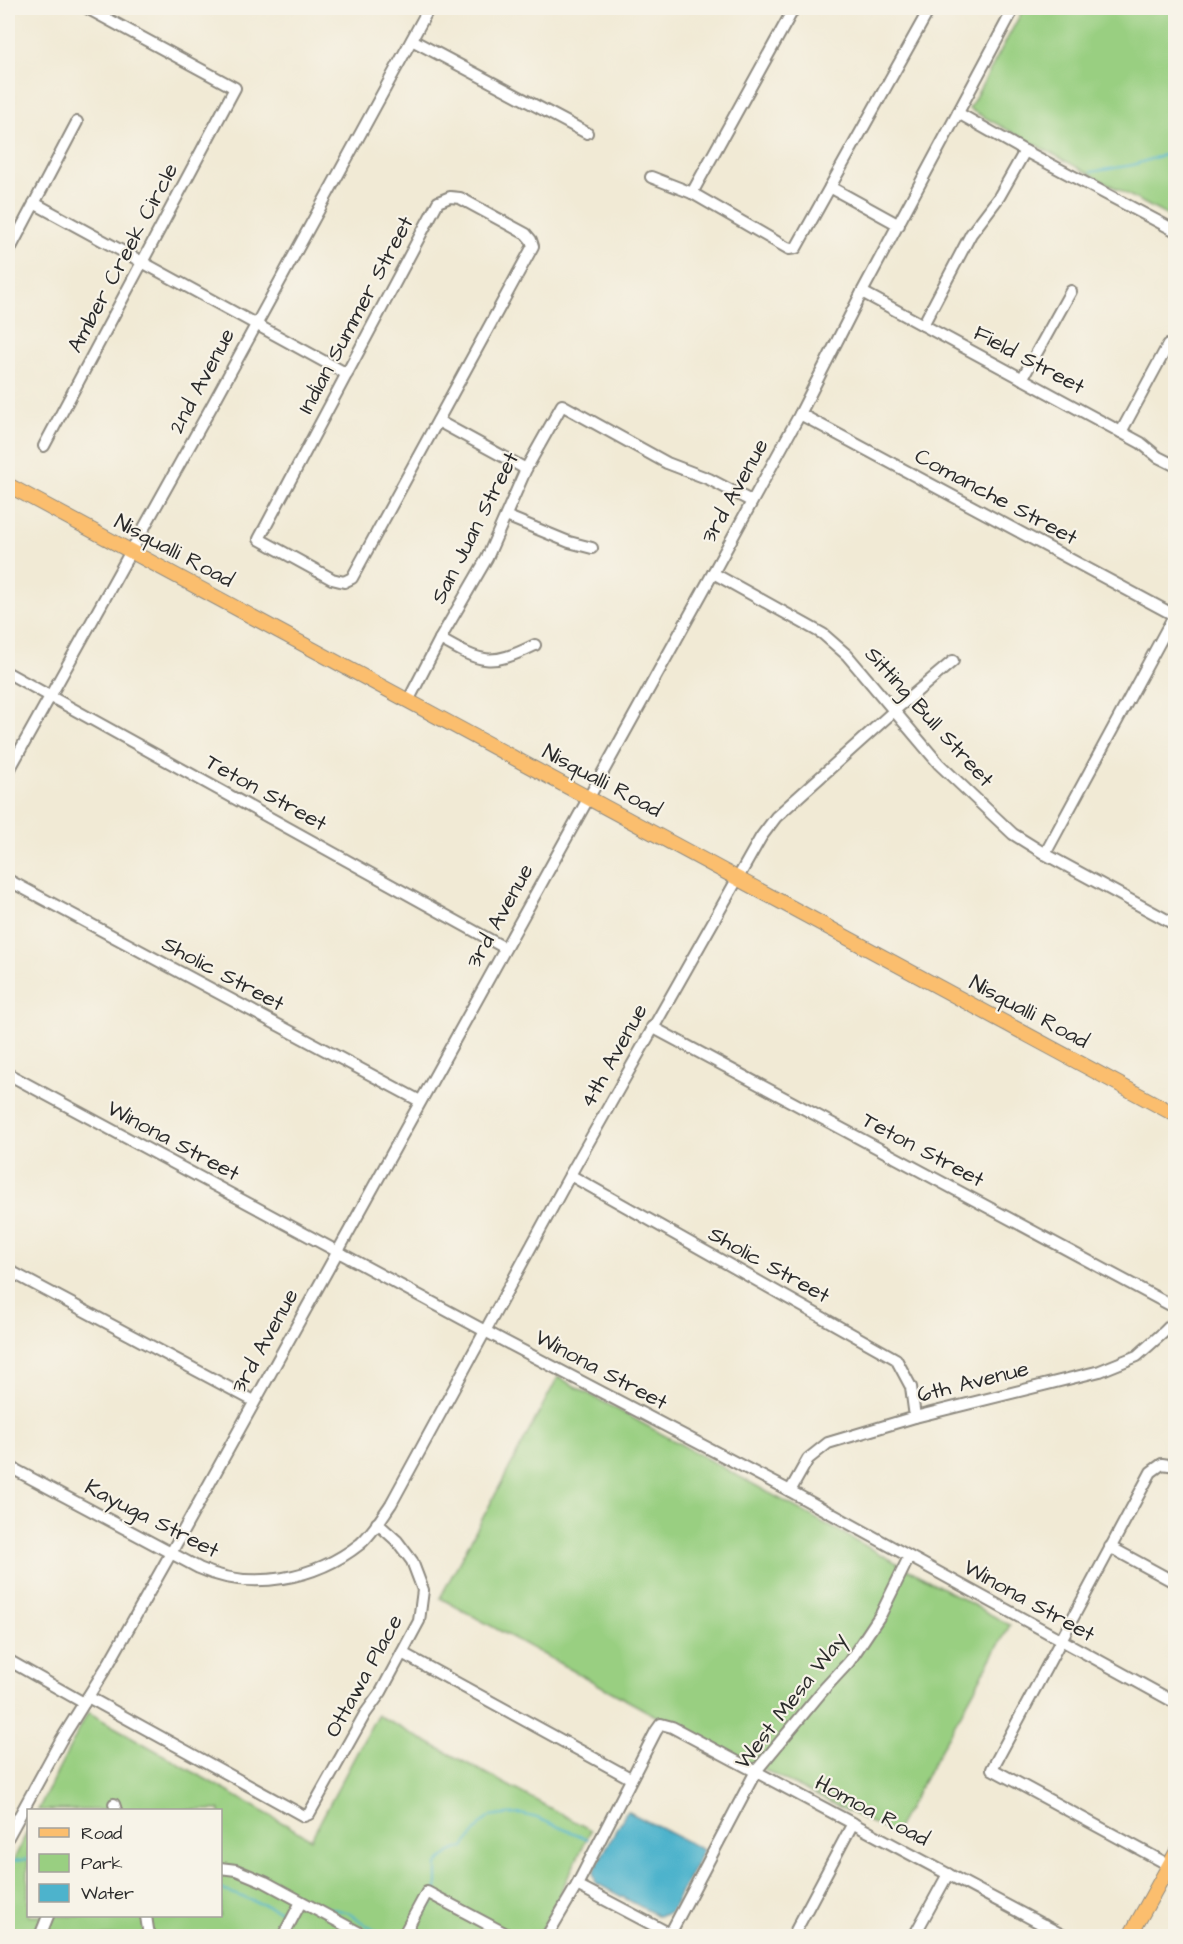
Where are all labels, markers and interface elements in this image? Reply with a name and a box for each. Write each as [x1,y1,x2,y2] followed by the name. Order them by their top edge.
[60,158,186,358] street label: Amber Creek Circle
[291,210,421,419] street label: Indian Summer Street
[968,318,1090,402] street label: Field Street
[161,323,243,439] street label: 2nd Avenue
[694,433,776,549] street label: 3rd Avenue
[909,441,1083,553] street label: Comanche Street
[423,447,527,609] street label: San Juan Street
[109,506,239,596] street label: Nisqualli Road
[856,640,1001,795] street label: Sitting Bull Street
[537,736,667,826] street label: Nisqualli Road
[200,747,332,839] street label: Teton Street
[459,858,541,974] street label: 3rd Avenue
[156,929,290,1019] street label: Sholic Street
[964,967,1094,1057] street label: Nisqualli Road
[573,998,655,1114] street label: 4th Avenue
[101,1093,245,1189] street label: Winona Street
[856,1105,990,1195] street label: Teton Street
[703,1219,836,1311] street label: Sholic Street
[224,1283,306,1399] street label: 3rd Avenue
[529,1322,673,1418] street label: Winona Street
[914,1353,1032,1411] street label: 6th Avenue
[79,1472,225,1567] street label: Kayuga Street
[958,1552,1101,1650] street label: Winona Street
[317,1609,411,1743] street label: Ottawa Place
[728,1626,855,1777] street label: West Mesa Way
[809,1768,935,1854] street label: Homoa Road
[27,1809,222,1917] legend
[81,1821,122,1846] text: Road
[81,1851,123,1876] text: Park
[81,1881,134,1906] text: Water

